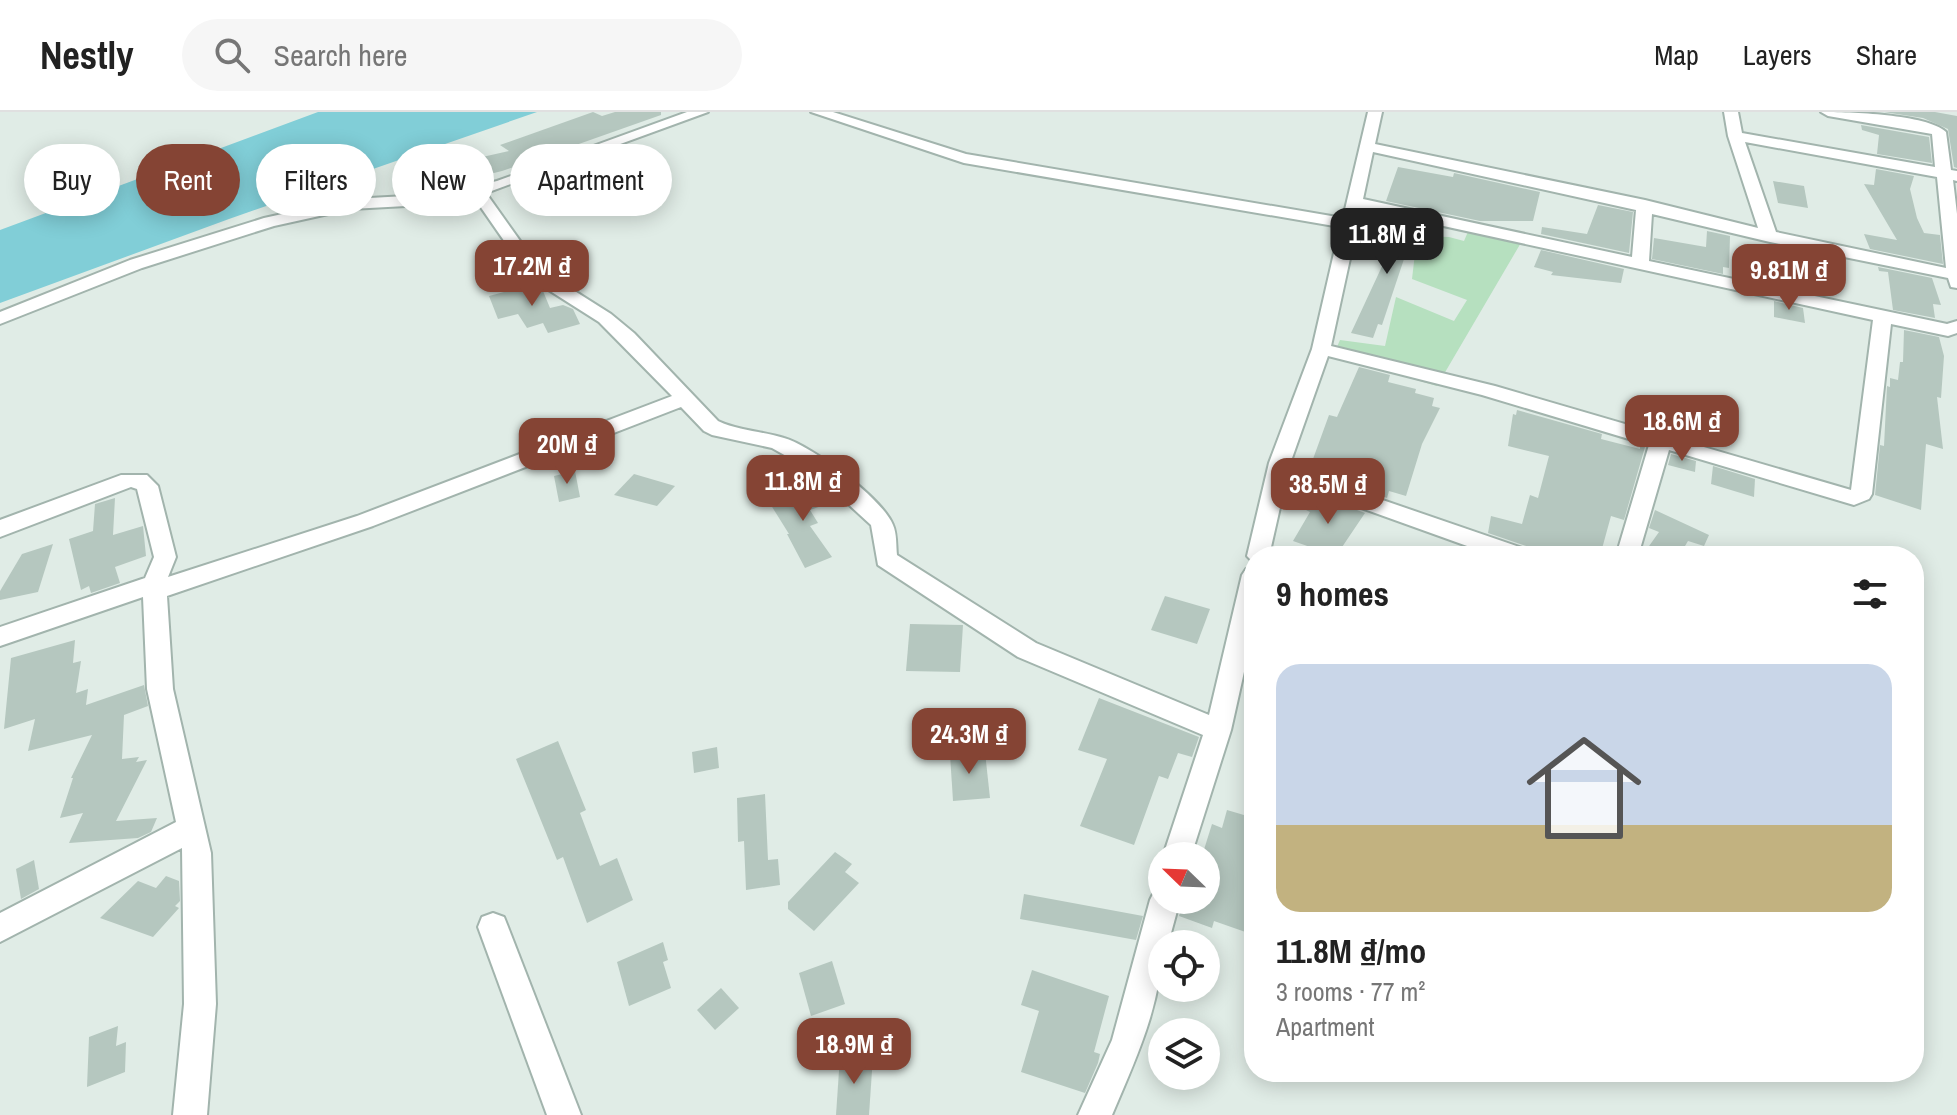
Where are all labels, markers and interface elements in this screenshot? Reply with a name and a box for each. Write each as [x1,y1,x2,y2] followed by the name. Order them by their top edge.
[182,19,742,91] search box
[40,30,134,81] text: Nestly
[210,33,254,77] icon: search
[274,35,408,75] text: Search here
[1654,36,1699,74] text: Map
[1743,36,1812,74] text: Layers
[1856,36,1917,74] text: Share
[24,144,120,216] chip: Buy
[136,144,240,216] chip: Rent
[256,144,376,216] chip: Filters
[392,144,494,216] chip: New
[510,144,672,216] chip: Apartment
[1313,208,1461,276] pin: 11.8M ₫
[1348,216,1426,251] text: 11.8M ₫
[458,240,606,308] pin: 17.2M ₫
[1715,244,1863,312] pin: 9.81M ₫
[493,248,571,283] text: 17.2M ₫
[1750,252,1828,287] text: 9.81M ₫
[1608,395,1756,463] pin: 18.6M ₫
[1643,403,1721,438] text: 18.6M ₫
[511,418,623,486] pin: 20M ₫
[537,426,597,461] text: 20M ₫
[729,455,877,523] pin: 11.8M ₫
[1254,458,1402,526] pin: 38.5M ₫
[764,463,842,498] text: 11.8M ₫
[1289,466,1367,501] text: 38.5M ₫
[1276,571,1389,617] text: 9 homes
[1848,572,1892,616] icon: filters
[895,708,1043,776] pin: 24.3M ₫
[930,716,1008,751] text: 24.3M ₫
[1512,716,1656,860] icon: home
[1148,842,1220,914] north arrow
[1148,842,1220,1090] map controls
[1276,928,1426,974] text: 11.8M ₫/mo
[1148,930,1220,1002] button: locate
[1276,974,1425,1009] text: 3 rooms · 77 m²
[1276,1009,1374,1044] text: Apartment
[780,1018,928,1086] pin: 18.9M ₫
[1148,1018,1220,1090] button: layers
[815,1026,893,1061] text: 18.9M ₫

